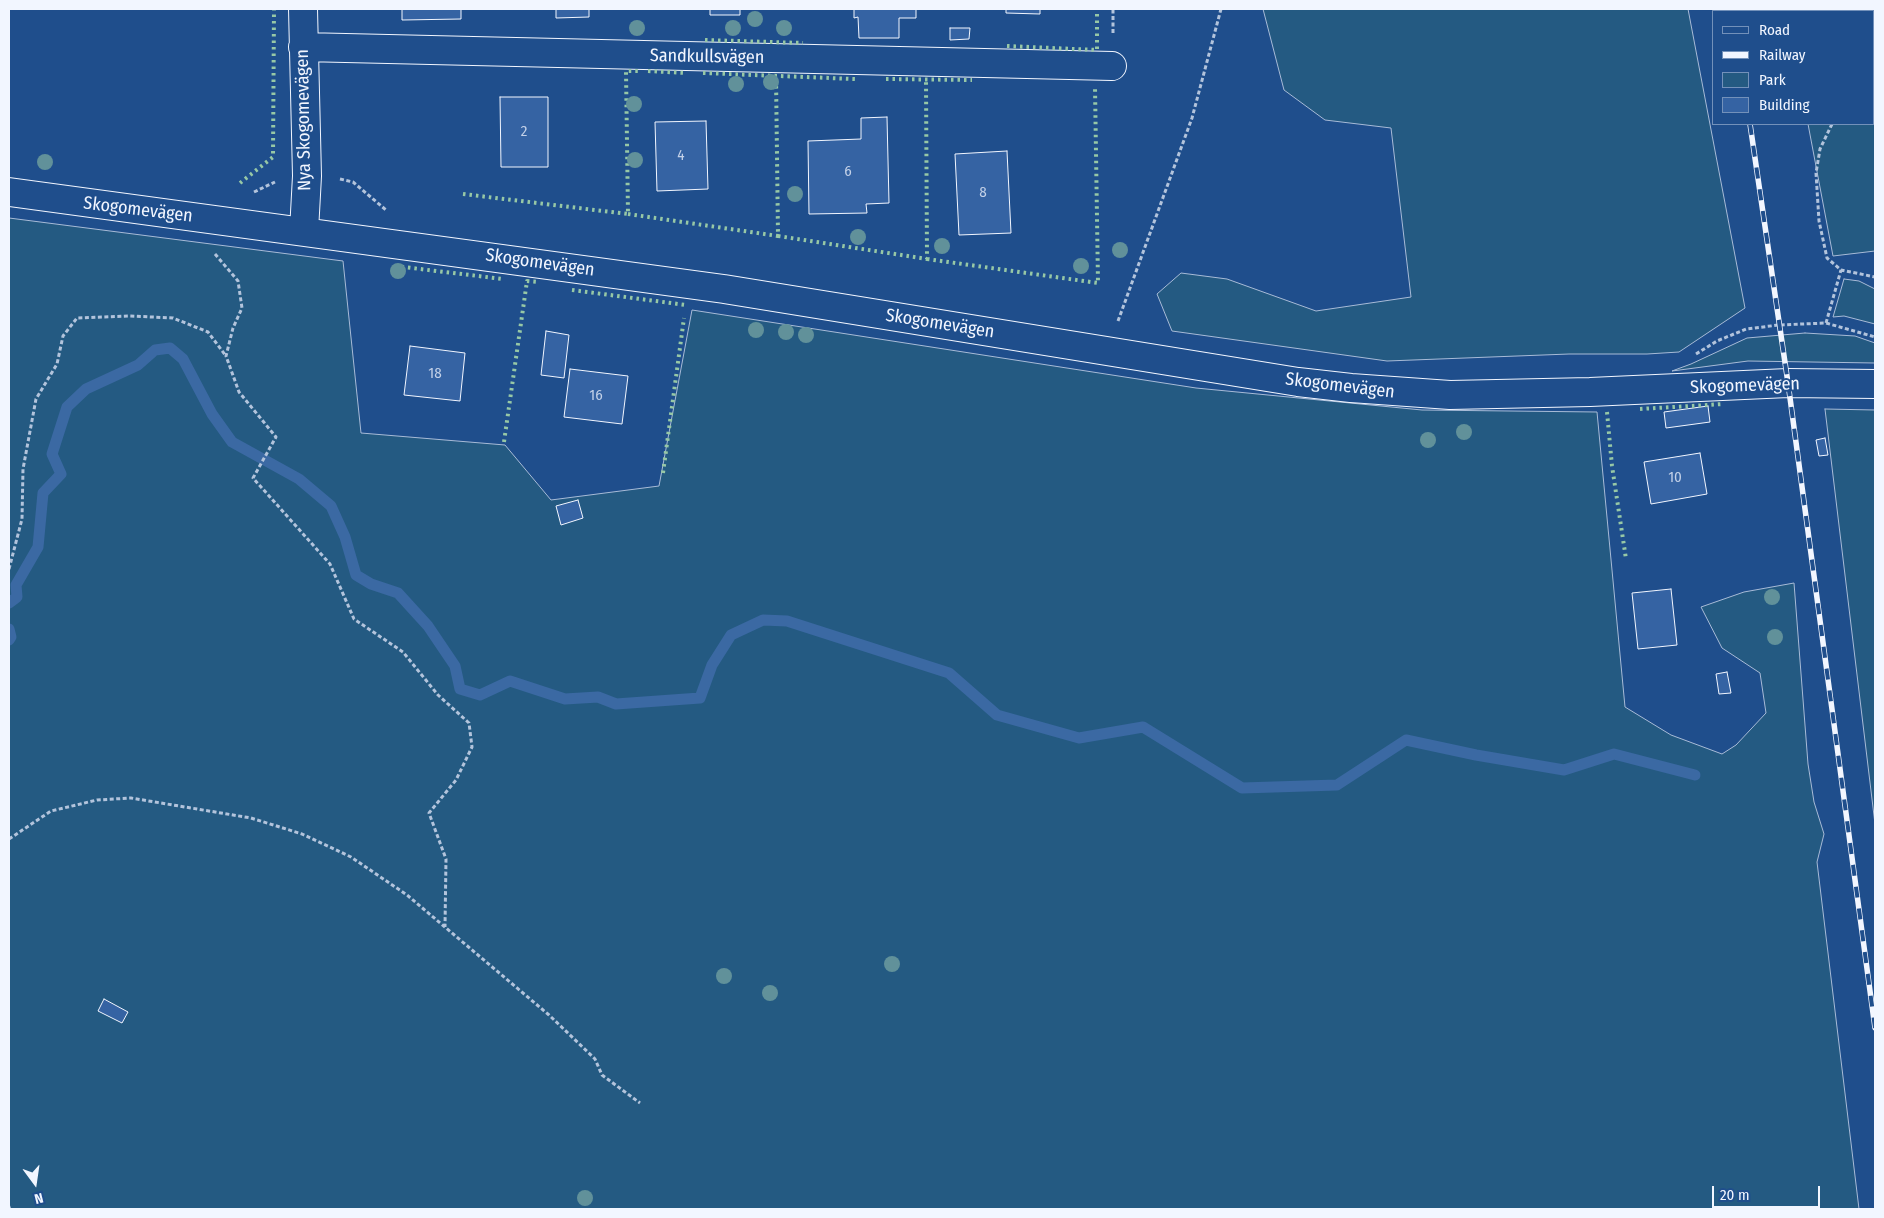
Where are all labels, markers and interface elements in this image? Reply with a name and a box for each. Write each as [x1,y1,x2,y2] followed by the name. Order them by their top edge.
[1712,10,1874,125] legend
[1759,21,1790,39] text: Road
[650,45,764,69] street label: Sandkullsvägen
[1759,46,1806,64] text: Railway
[292,49,316,191] street label: Nya Skogomevägen
[1759,71,1786,89] text: Park
[1759,96,1810,114] text: Building
[521,123,527,141] house number: 2
[677,147,685,165] house number: 4
[844,163,852,181] house number: 6
[979,184,987,202] house number: 8
[82,193,194,227] street label: Skogomevägen
[484,245,596,281] street label: Skogomevägen
[884,305,996,343] street label: Skogomevägen
[428,365,442,383] house number: 18
[1284,369,1396,403] street label: Skogomevägen
[1690,373,1800,399] street label: Skogomevägen
[589,387,603,405] house number: 16
[1668,469,1682,487] house number: 10
[10,1158,60,1208] north arrow
[1714,1176,1822,1208] scale bar
[1720,1186,1750,1204] text: 20 m
[33,1189,45,1207] text: N

